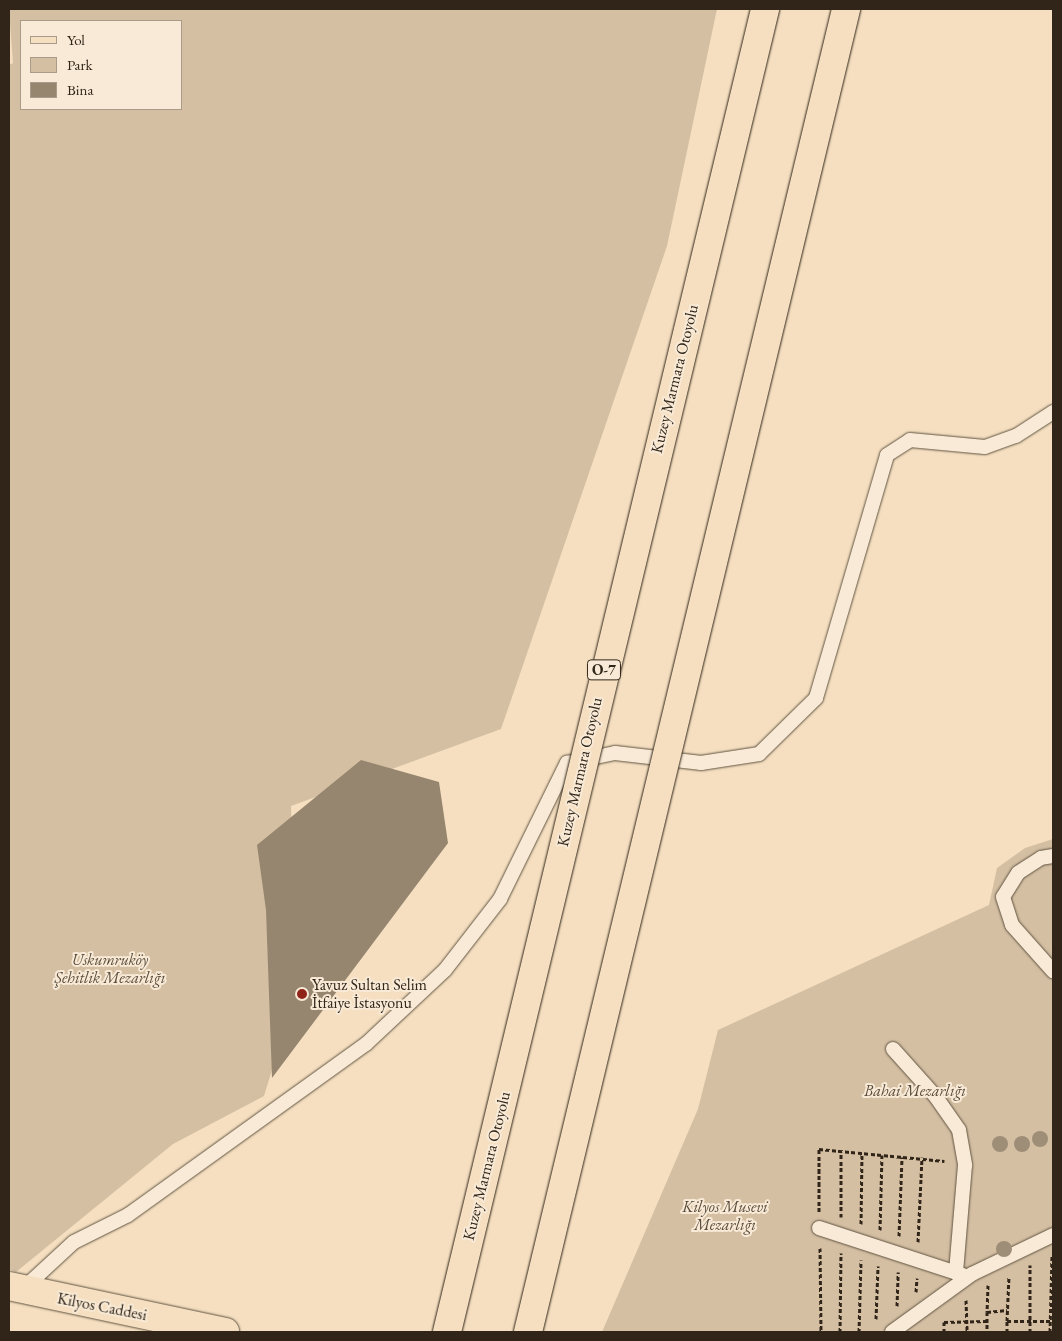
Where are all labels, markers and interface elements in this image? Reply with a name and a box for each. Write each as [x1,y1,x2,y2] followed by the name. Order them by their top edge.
[20,20,182,110] legend
[67,30,85,49] text: Yol
[67,55,93,74] text: Park
[67,80,93,99] text: Bina
[647,303,703,455] street label: Kuzey Marmara Otoyolu
[586,658,622,682] road number: O-7
[553,695,607,849] street label: Kuzey Marmara Otoyolu
[55,950,165,988] park label: Uskumruköy Şehitlik Mezarlığı
[312,975,427,1013] place label: Yavuz Sultan Selim İtfaiye İstasyonu
[296,988,308,1000] marker: Yavuz Sultan Selim İtfaiye İstasyonu
[864,1081,966,1101] park label: Bahai Mezarlığı
[459,1090,515,1242] street label: Kuzey Marmara Otoyolu
[682,1197,768,1235] park label: Kilyos Musevi Mezarlığı
[56,1289,148,1325] street label: Kilyos Caddesi

